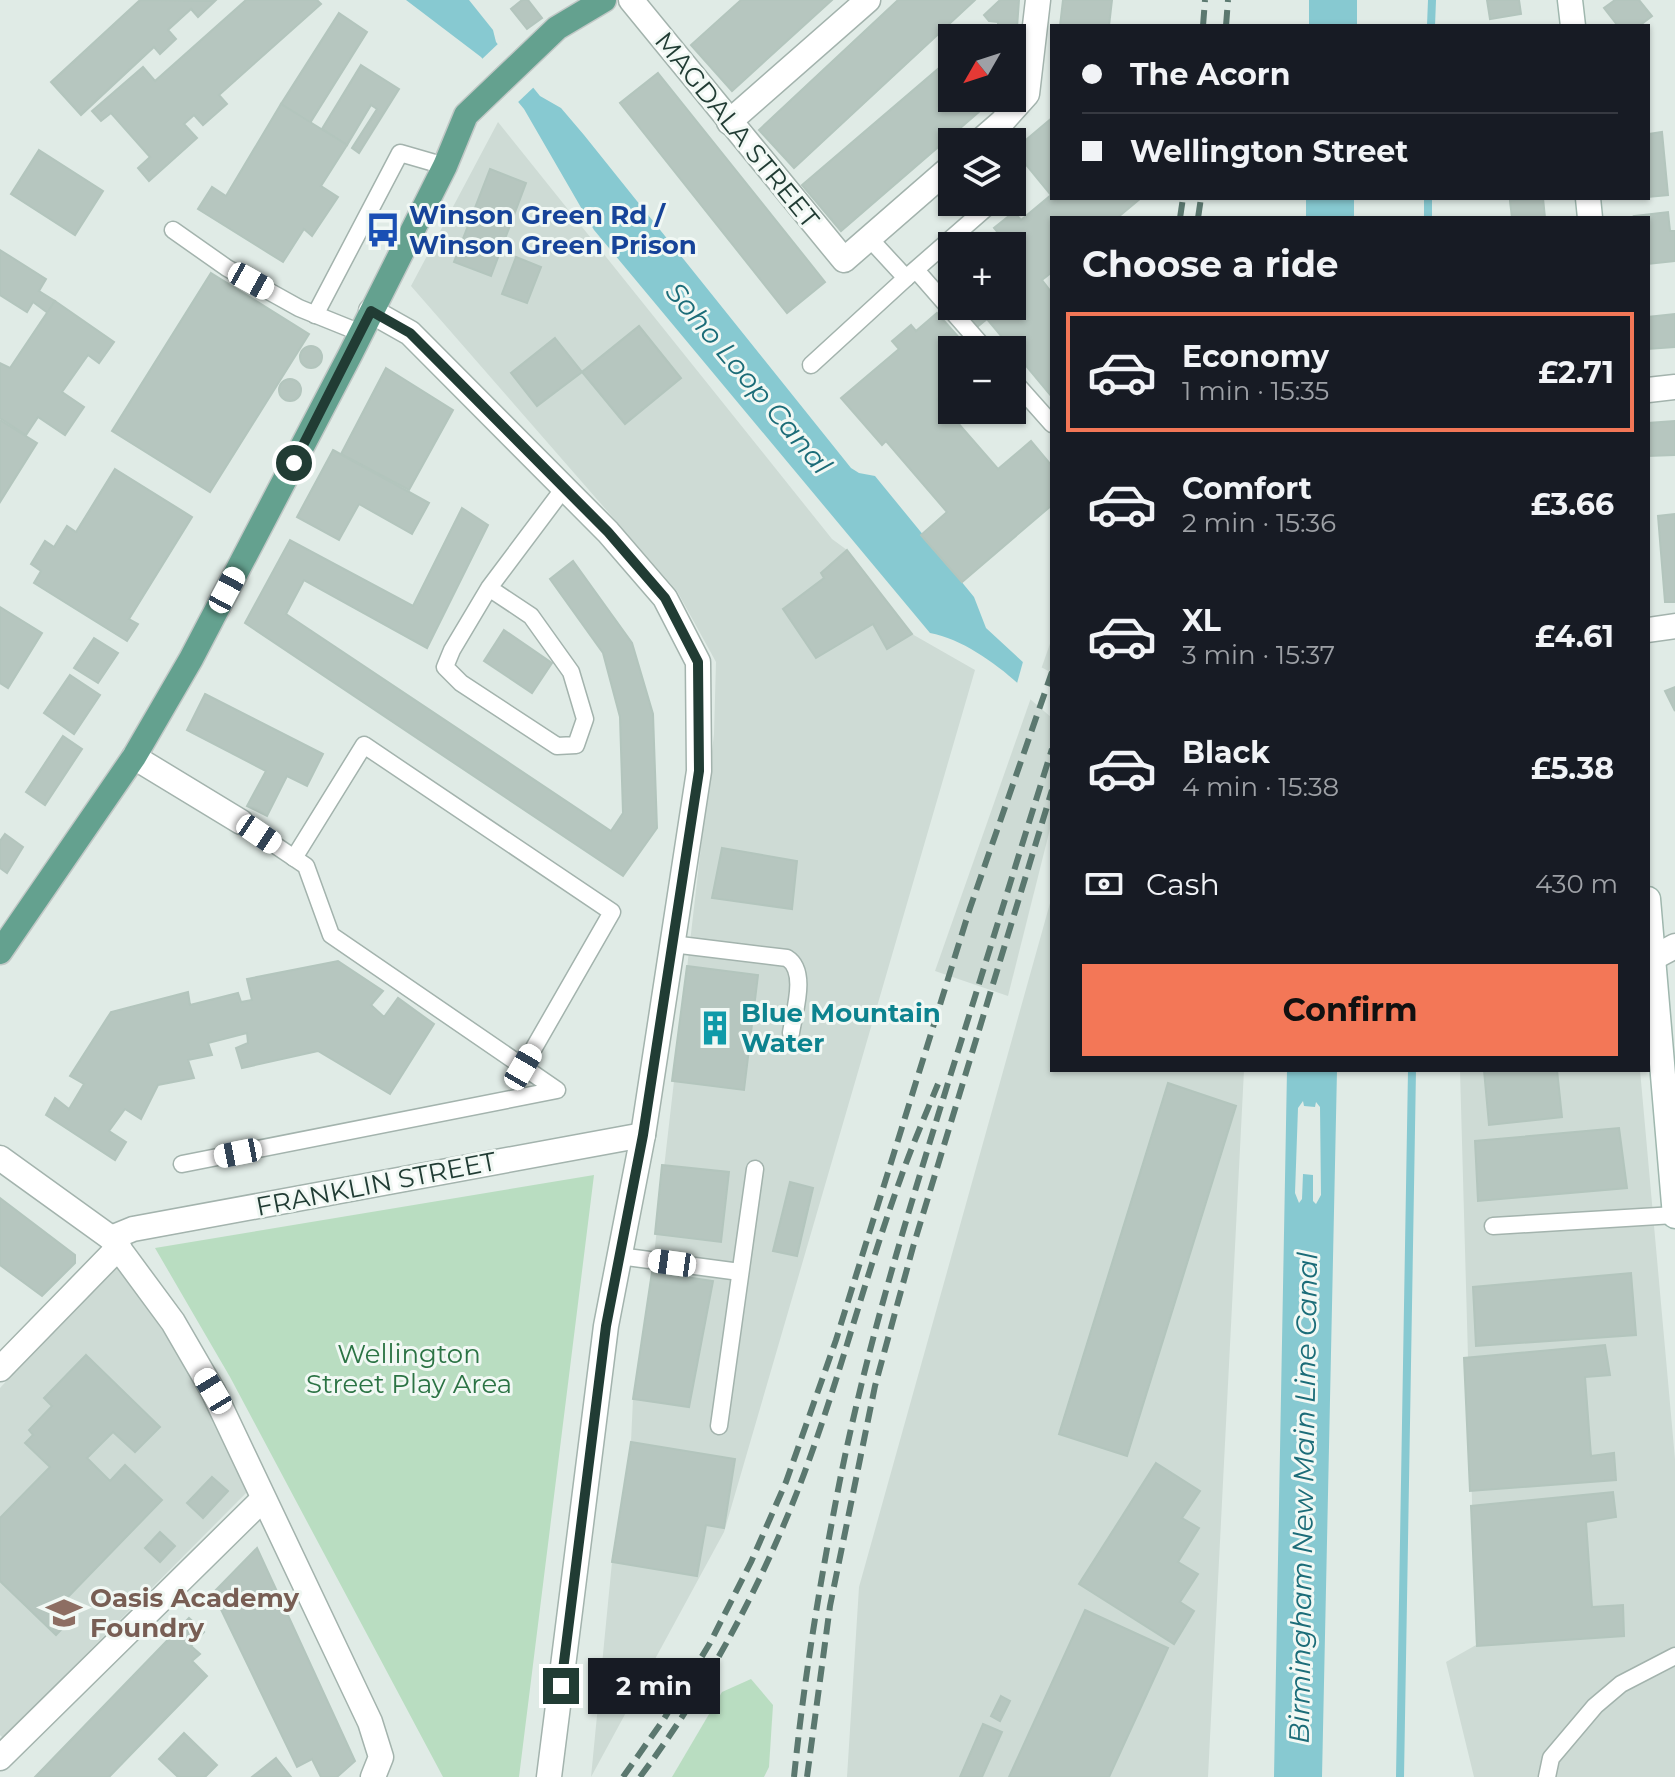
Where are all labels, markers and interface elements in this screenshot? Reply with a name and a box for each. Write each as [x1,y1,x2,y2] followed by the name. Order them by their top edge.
[938,24,1026,112] north arrow
[938,24,1026,424] map controls
[648,25,826,235] street label: MAGDALA STREET
[1130,56,1290,93] text: The Acorn
[938,128,1026,216] button: layers
[1130,133,1408,170] text: Wellington Street
[409,199,697,261] place label: Winson Green Rd / Winson Green Prison
[364,211,402,249] bus stop icon: Winson Green Rd / Winson Green Prison
[938,232,1026,320] button: +
[1082,242,1339,286] text: Choose a ride
[224,259,278,303] car
[659,275,840,481] water label: Soho Loop Canal
[938,336,1026,424] button: −
[1086,336,1158,408] icon: car
[1182,338,1329,375] text: Economy
[1538,354,1614,391] text: £2.71
[1182,375,1329,407] text: 1 min · 15:35
[276,445,312,481] route start
[1086,468,1158,540] icon: car
[1182,470,1312,507] text: Comfort
[1531,486,1614,523] text: £3.66
[1182,507,1336,539] text: 2 min · 15:36
[205,563,249,617] car
[1086,600,1158,672] icon: car
[1182,602,1221,639] text: XL
[1535,618,1614,655] text: £4.61
[1182,639,1335,671] text: 3 min · 15:37
[1086,732,1158,804] icon: car
[1182,734,1270,771] text: Black
[1531,750,1614,787] text: £5.38
[1182,771,1339,803] text: 4 min · 15:38
[232,811,286,857] car
[1082,862,1126,906] icon: cash
[1146,866,1220,903] text: Cash
[1535,868,1618,900] text: 430 m
[1082,964,1618,1056] button: Confirm
[741,997,941,1059] place label: Blue Mountain Water
[696,1009,734,1047] building icon: Blue Mountain Water
[501,1040,545,1094] car
[212,1137,264,1169] car
[253,1145,499,1223] street label: FRANKLIN STREET
[647,1248,697,1278] car
[1282,1251,1324,1744] water label: Birmingham New Main Line Canal
[306,1338,512,1400] park label: Wellington Street Play Area
[190,1364,236,1418] car
[90,1582,300,1644] place label: Oasis Academy Foundry
[45,1594,83,1632] school or university icon: Oasis Academy Foundry
[589,1658,721,1714] callout: 2 min
[543,1668,579,1704] route end
[616,1670,692,1702] text: 2 min

